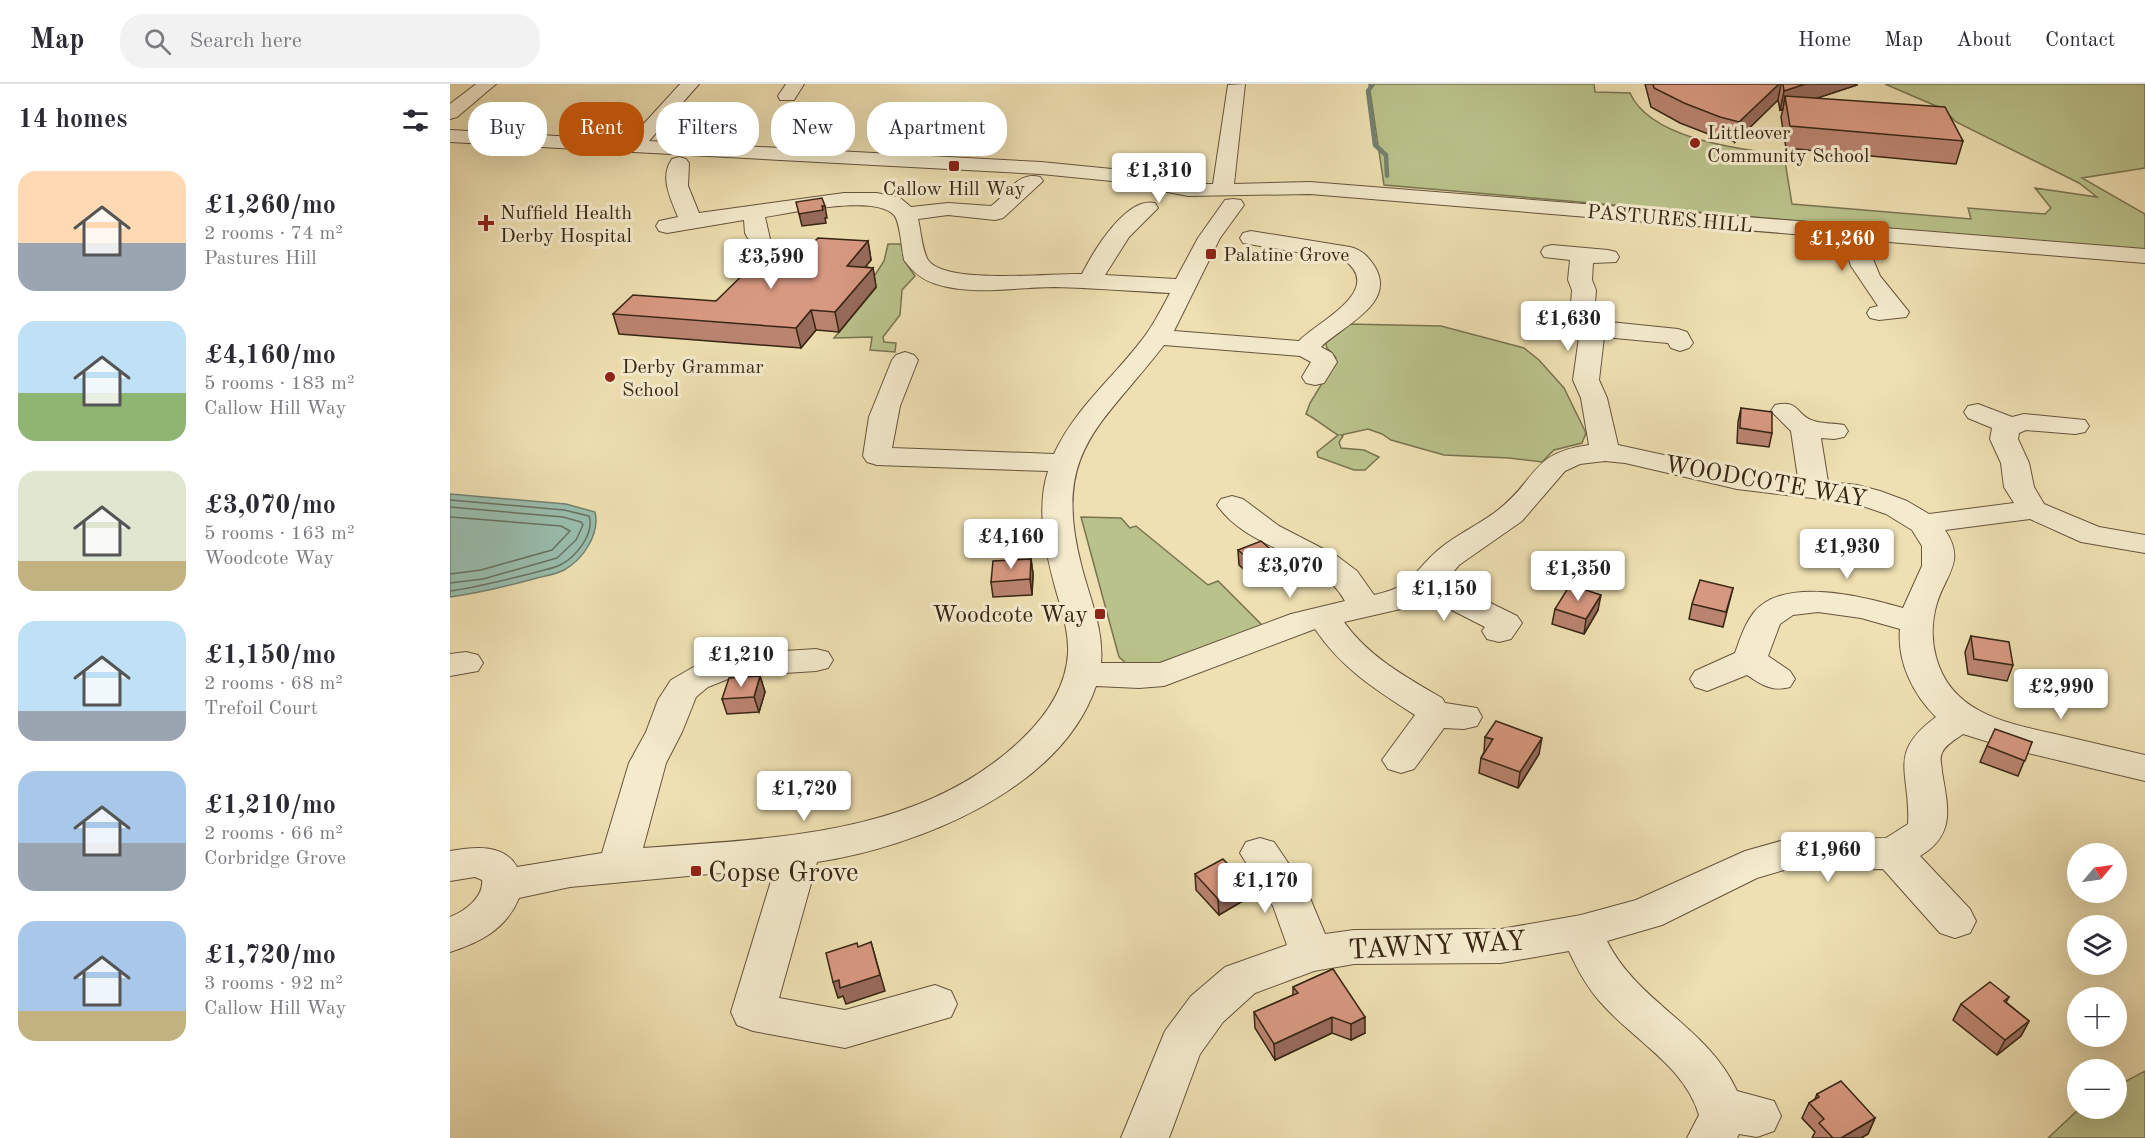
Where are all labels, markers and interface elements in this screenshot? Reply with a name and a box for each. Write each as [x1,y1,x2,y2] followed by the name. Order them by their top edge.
[120,14,540,68] search box
[141,25,174,58] icon: search
[30,27,84,55] text: Map
[189,30,302,52] text: Search here
[1798,30,1851,51] text: Home
[1884,30,1923,51] text: Map
[1956,30,2012,51] text: About
[2045,30,2115,51] text: Contact
[468,102,547,156] chip: Buy
[559,102,644,156] chip: Rent
[656,102,759,156] chip: Filters
[771,102,855,156] chip: New
[867,102,1007,156] chip: Apartment
[399,104,432,137] icon: filters
[18,107,127,133] text: 14 homes
[1707,124,1869,167] place label: Littleover Community School
[1688,136,1702,150] marker: Littleover Community School
[1110,153,1208,204] pin: £1,310
[947,159,961,173] marker: Callow Hill Way
[1126,162,1192,182] text: £1,310
[883,180,1026,200] place label: Callow Hill Way
[204,193,336,219] text: £1,260/mo
[66,195,138,267] icon: home
[1586,203,1754,237] street label: PASTURES HILL
[500,204,632,247] place label: Nuffield Health Derby Hospital
[477,214,495,232] marker: Nuffield Health Derby Hospital
[1793,221,1891,272] pin: £1,260
[204,224,343,244] text: 2 rooms · 74 m²
[1809,230,1875,250] text: £1,260
[722,239,820,290] pin: £3,590
[1223,246,1349,266] place label: Palatine Grove
[1204,247,1218,261] marker: Palatine Grove
[738,248,804,268] text: £3,590
[204,249,317,269] text: Pastures Hill
[1519,301,1617,352] pin: £1,630
[1535,310,1601,330] text: £1,630
[204,343,336,369] text: £4,160/mo
[66,345,138,417] icon: home
[622,358,764,401] place label: Derby Grammar School
[603,370,617,384] marker: Derby Grammar School
[204,374,354,394] text: 5 rooms · 183 m²
[204,399,346,419] text: Callow Hill Way
[1663,453,1869,513] street label: WOODCOTE WAY
[204,493,336,519] text: £3,070/mo
[66,495,138,567] icon: home
[962,519,1060,570] pin: £4,160
[204,524,354,544] text: 5 rooms · 163 m²
[978,528,1044,548] text: £4,160
[1798,529,1896,580] pin: £1,930
[1814,538,1880,558] text: £1,930
[1241,548,1339,599] pin: £3,070
[204,549,334,569] text: Woodcote Way
[1529,551,1627,602] pin: £1,350
[1257,557,1323,577] text: £3,070
[1545,560,1611,580] text: £1,350
[1395,571,1493,622] pin: £1,150
[1411,580,1477,600] text: £1,150
[932,604,1088,628] place label: Woodcote Way
[1093,607,1107,621] marker: Woodcote Way
[692,637,790,688] pin: £1,210
[204,643,336,669] text: £1,150/mo
[66,645,138,717] icon: home
[708,646,774,666] text: £1,210
[2012,669,2110,720] pin: £2,990
[204,674,343,694] text: 2 rooms · 68 m²
[2028,678,2094,698] text: £2,990
[204,699,318,719] text: Trefoil Court
[755,771,853,822] pin: £1,720
[771,780,837,800] text: £1,720
[204,793,336,819] text: £1,210/mo
[66,795,138,867] icon: home
[204,824,343,844] text: 2 rooms · 66 m²
[1779,832,1877,883] pin: £1,960
[1795,841,1861,861] text: £1,960
[2067,843,2127,903] north arrow
[2067,843,2127,1119] map controls
[204,849,346,869] text: Corbridge Grove
[708,860,859,888] place label: Copse Grove
[1216,863,1314,914] pin: £1,170
[689,864,703,878] marker: Copse Grove
[1232,872,1298,892] text: £1,170
[2067,915,2127,975] button: layers
[1347,928,1527,966] street label: TAWNY WAY
[204,943,336,969] text: £1,720/mo
[66,945,138,1017] icon: home
[204,974,343,994] text: 3 rooms · 92 m²
[2067,987,2127,1047] button: +
[204,999,346,1019] text: Callow Hill Way
[2067,1059,2127,1119] button: −

